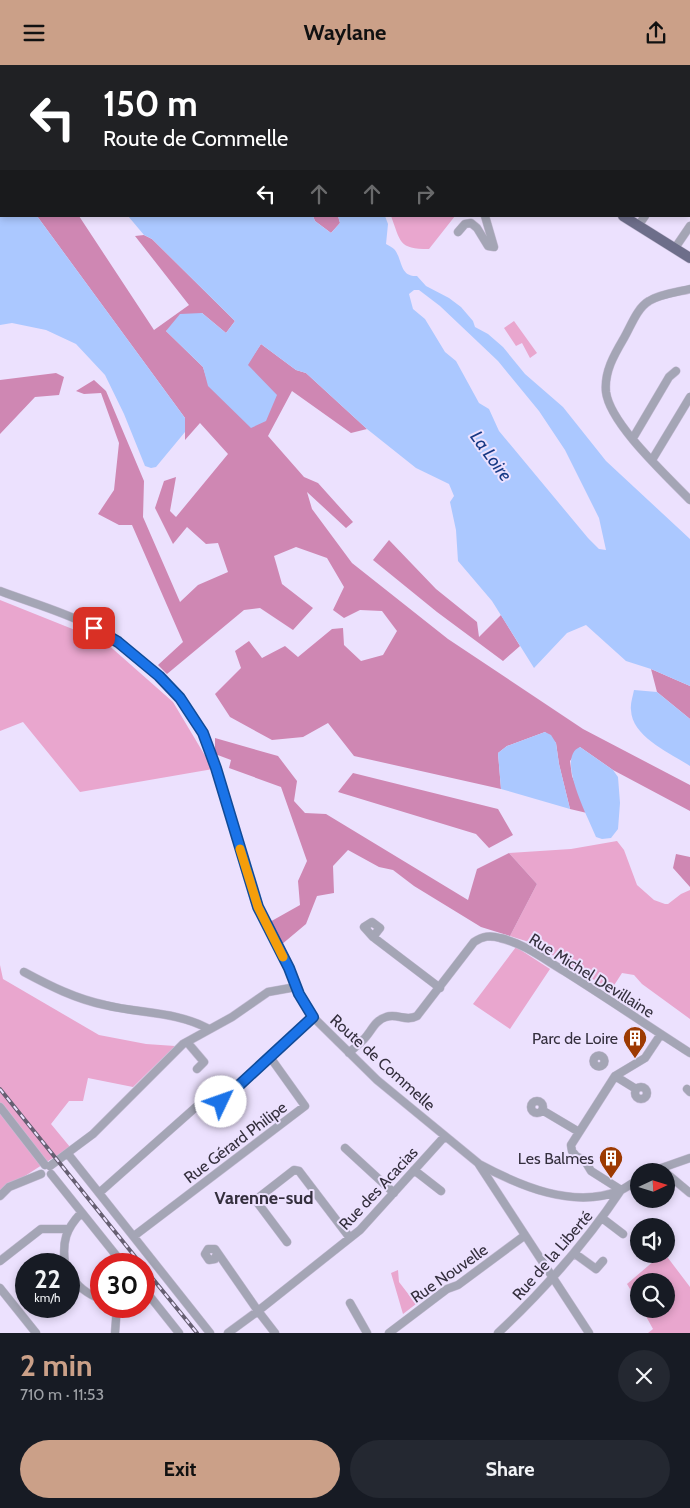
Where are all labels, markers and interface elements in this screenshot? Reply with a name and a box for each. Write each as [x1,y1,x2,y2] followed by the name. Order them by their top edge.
[20,19,48,47] icon: menu
[304,19,386,46] text: Waylane
[642,19,670,47] icon: share
[103,82,198,125] text: 150 m
[20,85,85,150] icon: left
[103,125,288,152] text: Route de Commelle
[252,180,280,208] icon: left
[305,180,333,208] icon: ahead
[358,180,386,208] icon: ahead
[411,180,439,208] icon: right
[465,427,517,485] water label: La Loire
[73,607,115,649] pin
[80,614,108,642] icon: arrive
[526,929,658,1022] street label: Rue Michel Devillaine
[326,1010,439,1114] street label: Route de Commelle
[622,1025,648,1059] building icon: Parc de Loire
[532,1029,618,1048] place label: Parc de Loire
[194,1075,246,1127] position arrow
[180,1098,290,1187] street label: Rue Gérard Philipe
[335,1143,422,1234] street label: Rue des Acacias
[598,1145,624,1179] building icon: Les Balmes
[518,1149,594,1168] place label: Les Balmes
[630,1163,675,1207] north arrow
[630,1163,675,1318] map controls
[215,1187,313,1209] district label: Varenne-sud
[508,1207,596,1304] street label: Rue de la Liberté
[630,1218,675,1263] button: sound
[407,1240,491,1307] street label: Rue Nouvelle
[90,1253,155,1318] speed limit sign: 30
[34,1264,61,1294] text: 22
[630,1273,675,1318] button: search
[34,1290,61,1305] text: km/h
[20,1347,92,1384] text: 2 min
[618,1350,670,1402] button: close
[20,1385,104,1404] text: 710 m · 11:53
[20,1440,340,1498] button: Exit
[350,1440,670,1498] button: Share

